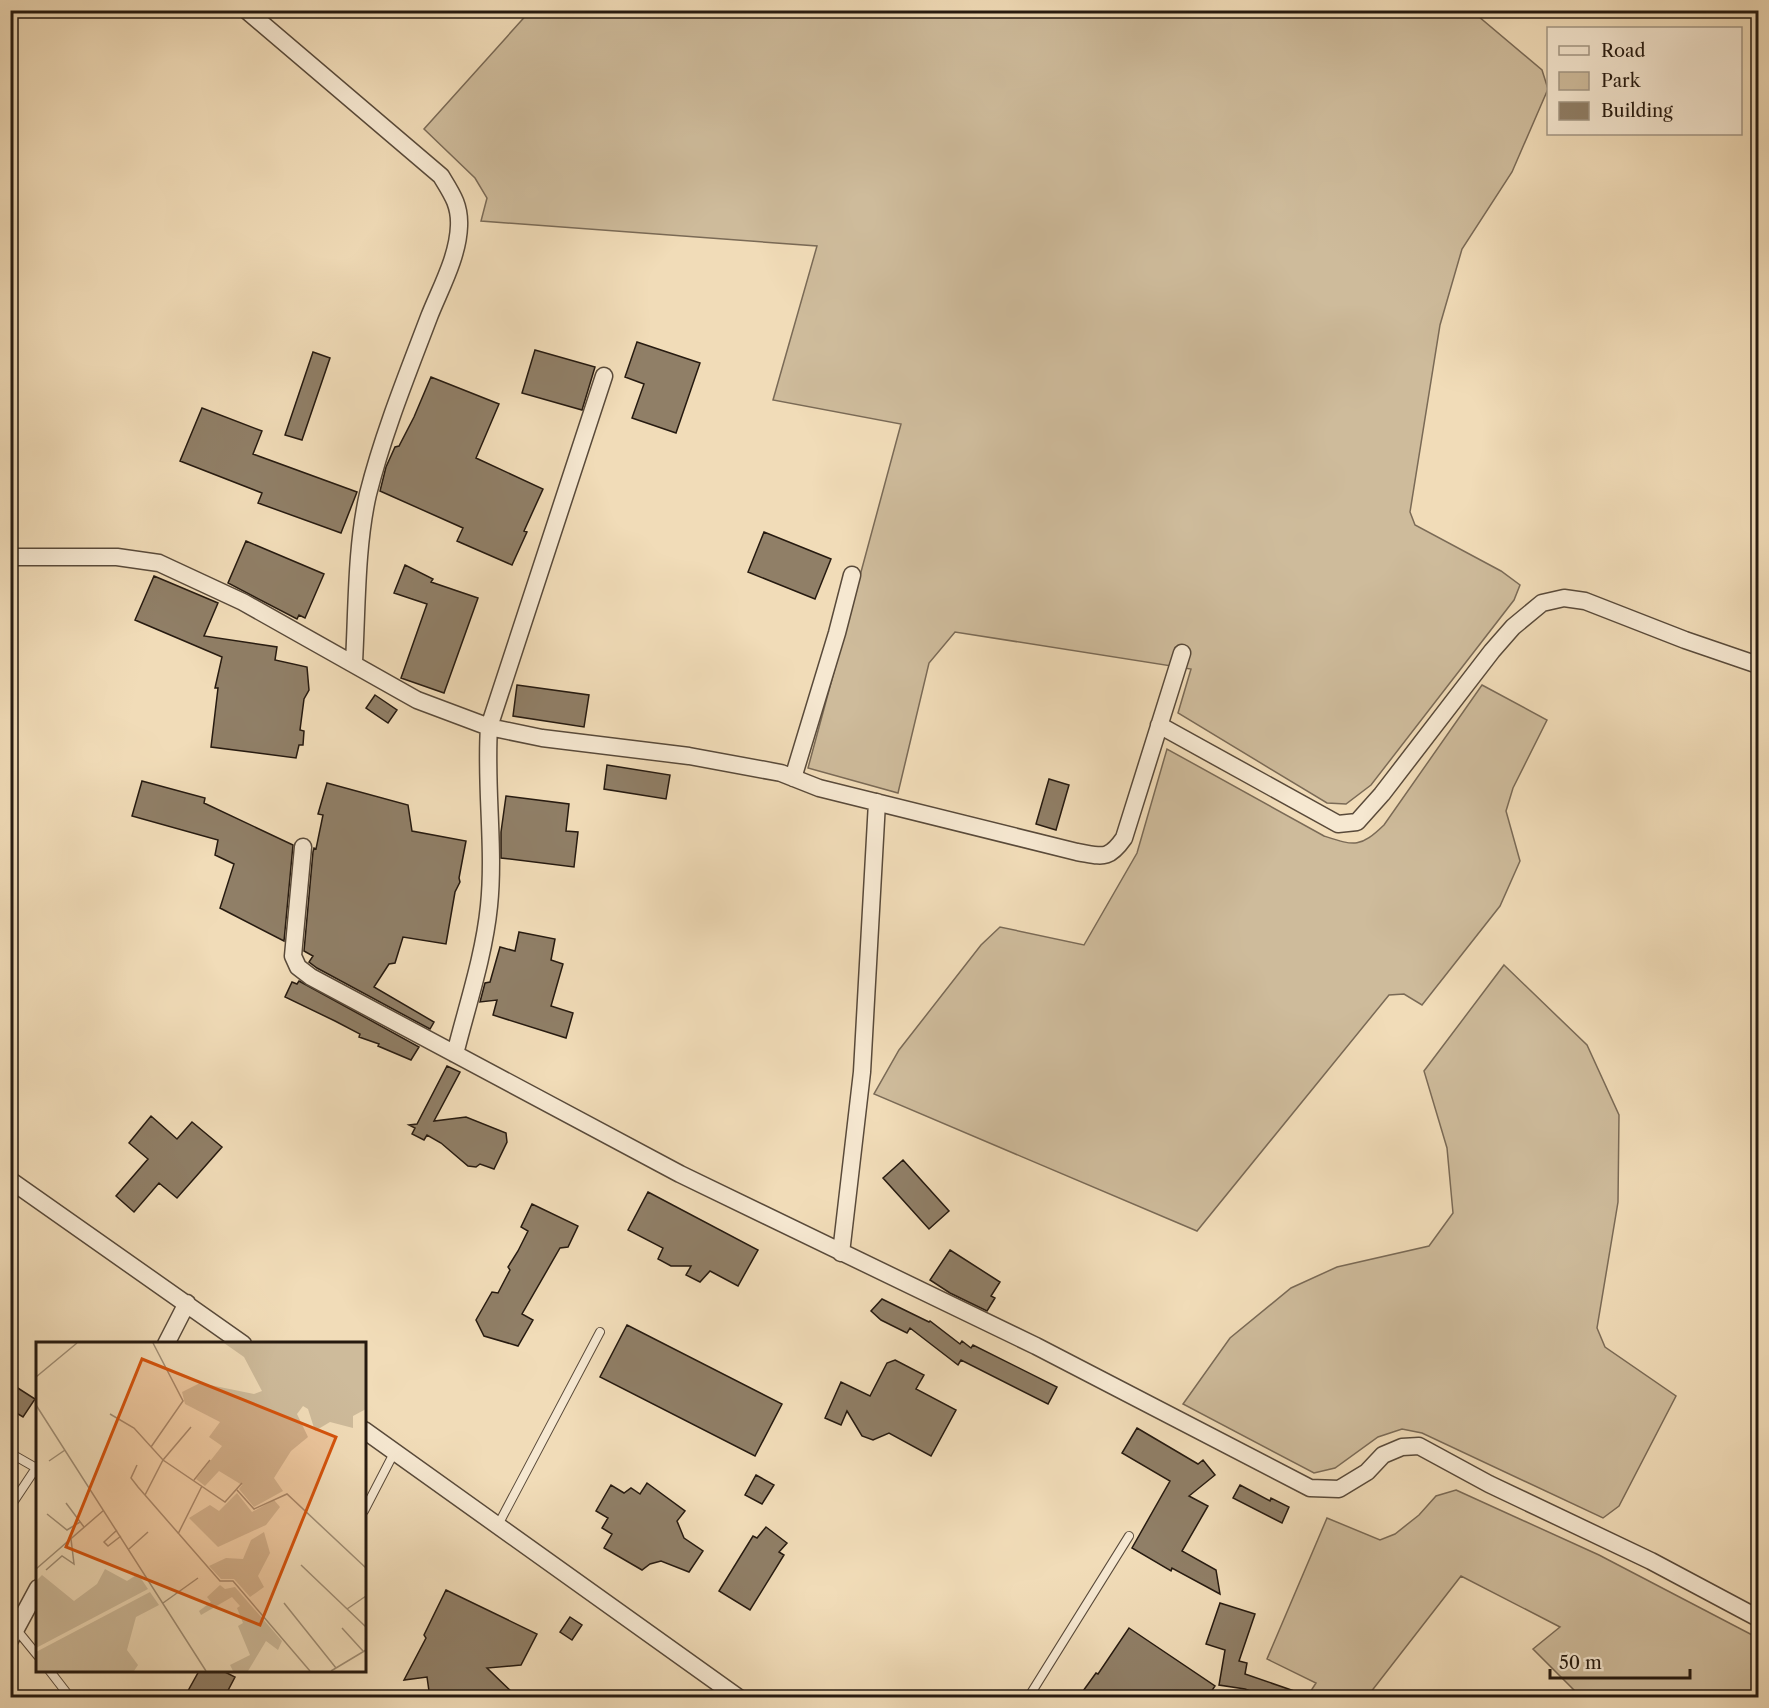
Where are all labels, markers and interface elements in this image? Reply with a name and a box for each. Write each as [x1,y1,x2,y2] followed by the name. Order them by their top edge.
[1547,27,1742,135] legend
[1601,40,1646,62] text: Road
[1601,70,1642,92] text: Park
[1601,100,1673,122] text: Building
[36,1342,366,1672] inset map
[1550,1642,1690,1680] scale bar
[1559,1652,1602,1674] text: 50 m

